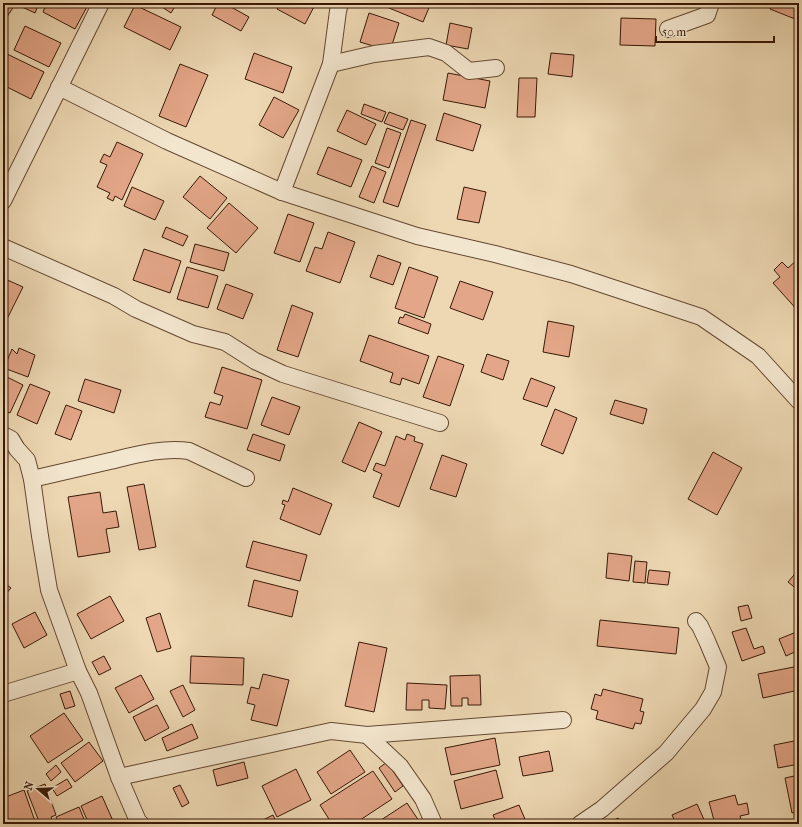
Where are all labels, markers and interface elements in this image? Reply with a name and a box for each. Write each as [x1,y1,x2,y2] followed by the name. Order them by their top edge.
[656,18,774,44] scale bar
[662,25,686,39] text: 50 m
[18,769,58,809] north arrow
[22,779,37,792] text: N

